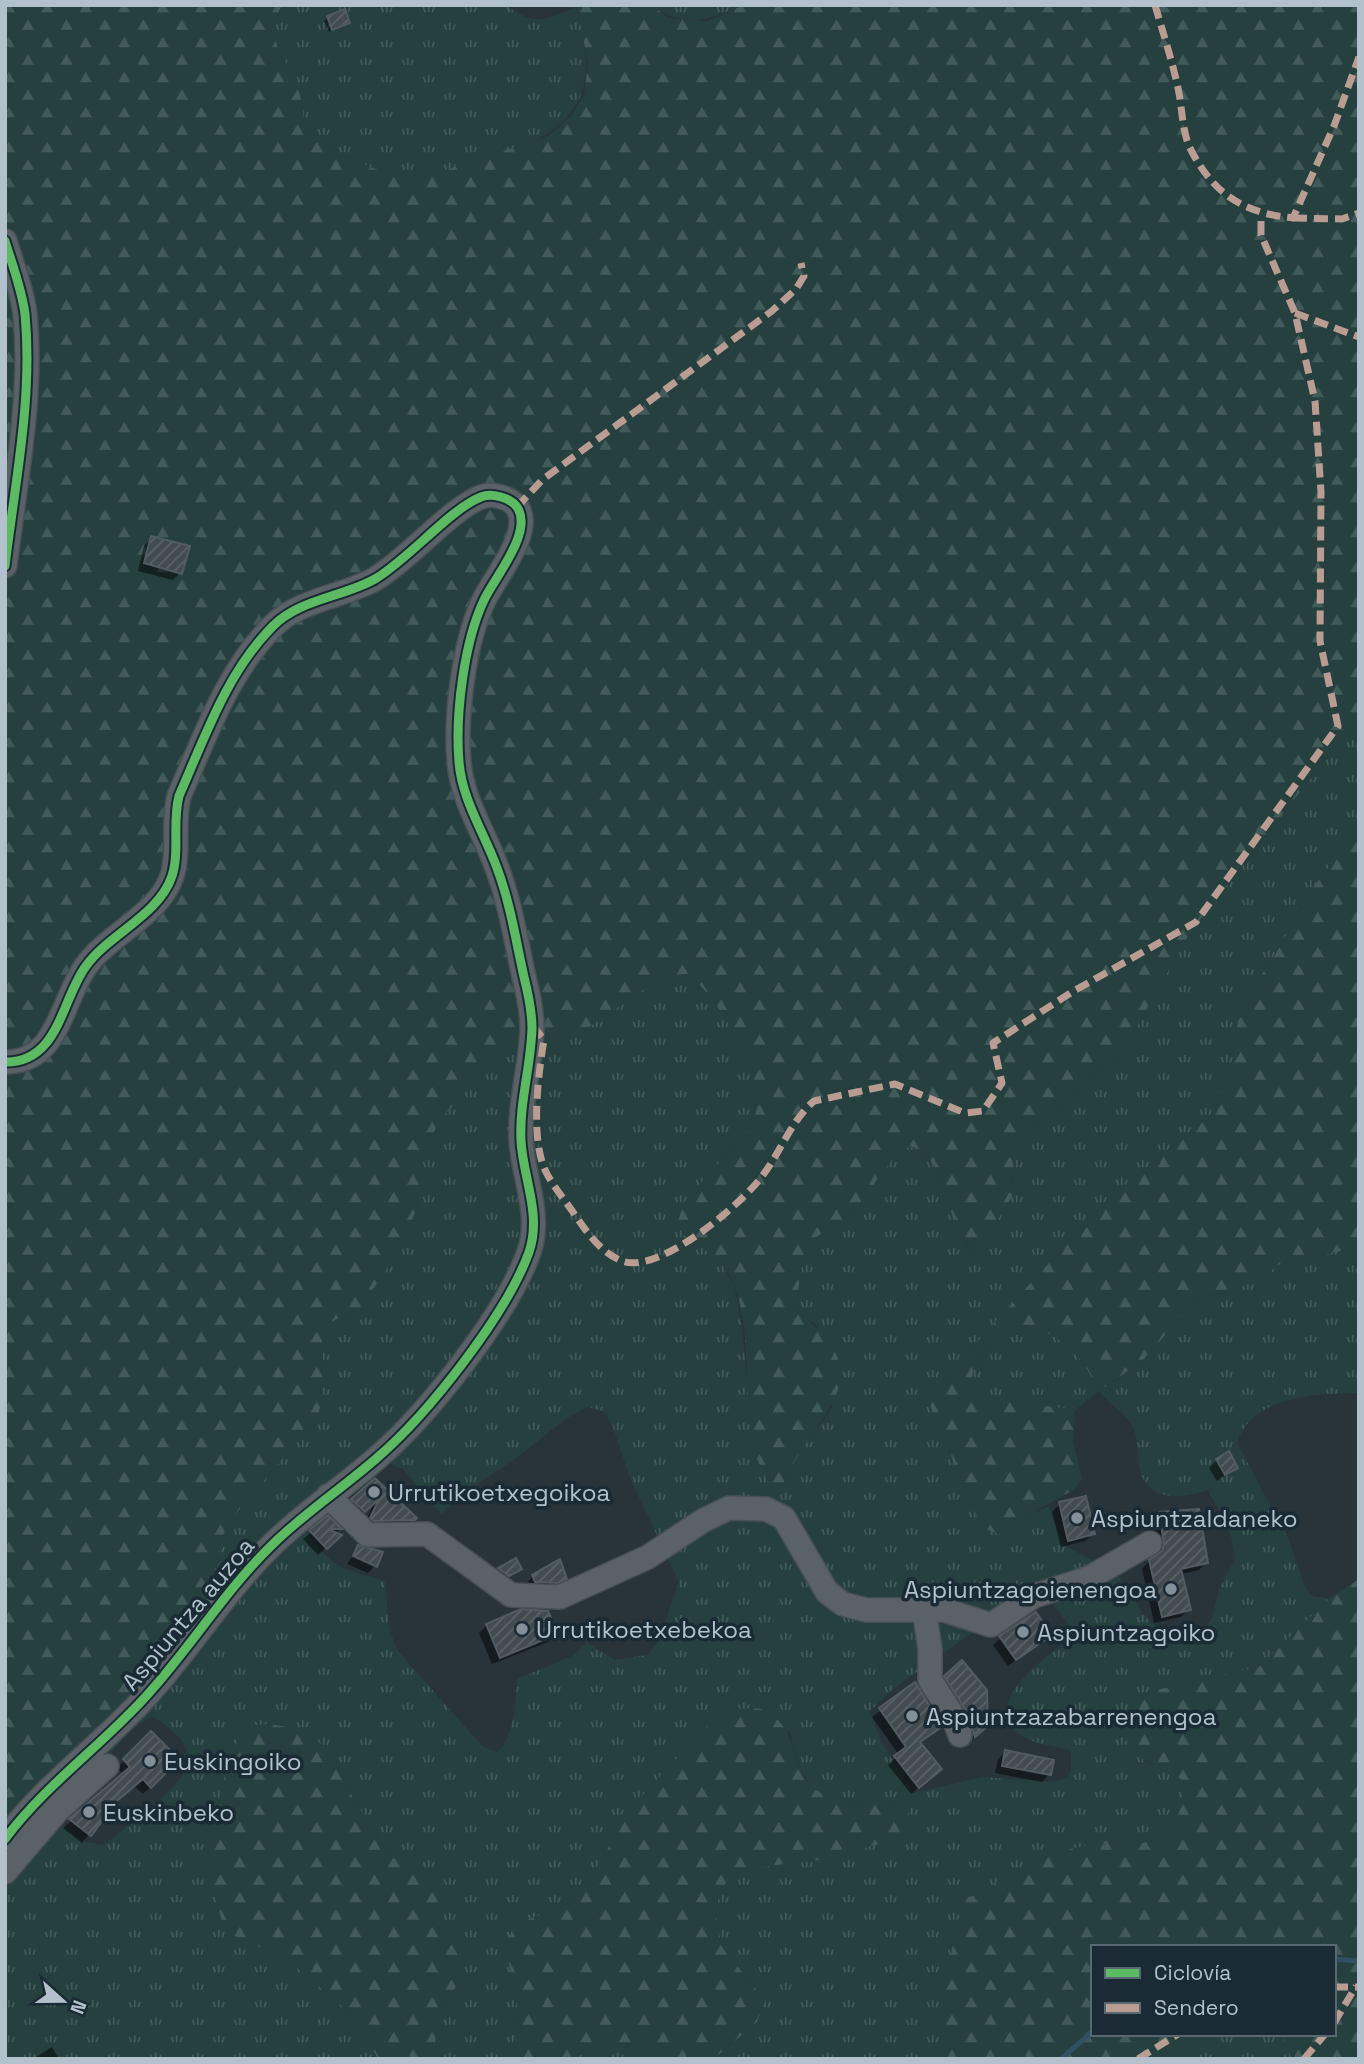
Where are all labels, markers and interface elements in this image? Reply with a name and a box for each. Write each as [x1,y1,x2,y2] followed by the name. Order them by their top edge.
[388,1477,610,1508] place label: Urrutikoetxegoikoa
[366,1484,382,1500] marker: Urrutikoetxegoikoa
[1091,1503,1298,1534] place label: Aspiuntzaldaneko
[1069,1510,1085,1526] marker: Aspiuntzaldaneko
[115,1531,261,1697] street label: Aspiuntza auzoa
[904,1574,1157,1605] place label: Aspiuntzagoienengoa
[1163,1581,1179,1597] marker: Aspiuntzagoienengoa
[536,1614,752,1645] place label: Urrutikoetxebekoa
[1037,1617,1215,1648] place label: Aspiuntzagoiko
[514,1621,530,1637] marker: Urrutikoetxebekoa
[1015,1624,1031,1640] marker: Aspiuntzagoiko
[926,1701,1217,1732] place label: Aspiuntzazabarrenengoa
[904,1708,920,1724] marker: Aspiuntzazabarrenengoa
[164,1746,302,1777] place label: Euskingoiko
[142,1753,158,1769] marker: Euskingoiko
[103,1797,234,1828] place label: Euskinbeko
[81,1804,97,1820] marker: Euskinbeko
[1091,1945,1336,2036] legend
[1154,1959,1231,1986] text: Ciclovía
[28,1966,98,2036] north arrow
[1154,1994,1239,2021] text: Sendero
[64,1996,92,2017] text: N

